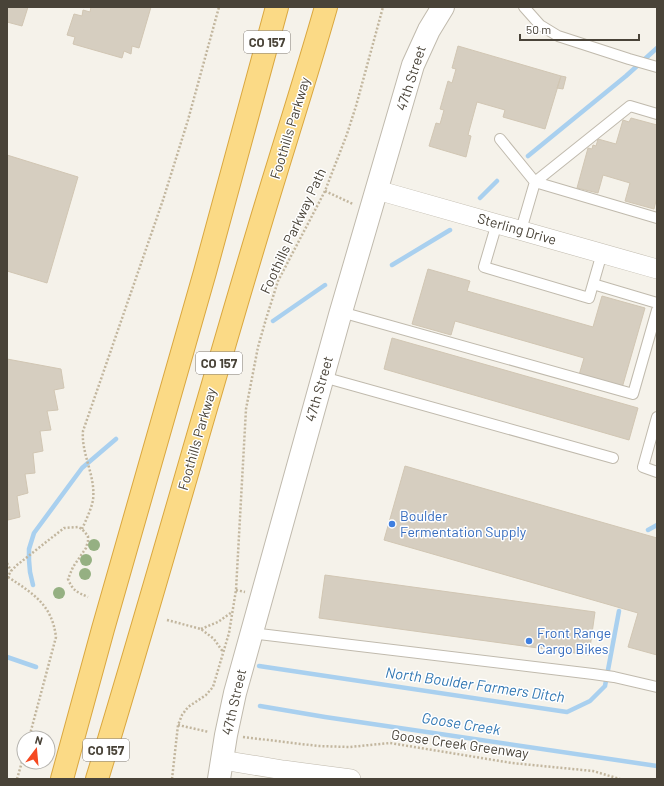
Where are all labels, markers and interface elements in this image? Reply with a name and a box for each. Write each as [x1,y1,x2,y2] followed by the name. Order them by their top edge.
[520,16,639,42] scale bar
[526,22,551,36] text: 50 m
[244,31,290,53] road number: CO 157
[392,43,429,113] street label: 47th Street
[266,74,313,181] street label: Foothills Parkway
[256,165,329,296] street label: Foothills Parkway Path
[476,209,559,248] street label: Sterling Drive
[196,352,242,374] road number: CO 157
[301,354,336,424] street label: 47th Street
[174,385,219,492] street label: Foothills Parkway
[400,507,527,540] place label: Boulder Fermentation Supply
[387,519,397,529] marker: Boulder Fermentation Supply
[537,624,611,657] place label: Front Range Cargo Bikes
[524,636,534,646] marker: Front Range Cargo Bikes
[384,663,566,706] water label: North Boulder Farmers Ditch
[218,667,249,737] street label: 47th Street
[421,708,502,738] water label: Goose Creek
[390,725,530,762] street label: Goose Creek Greenway
[16,730,56,770] north arrow
[34,733,44,747] text: N
[83,739,129,761] road number: CO 157

